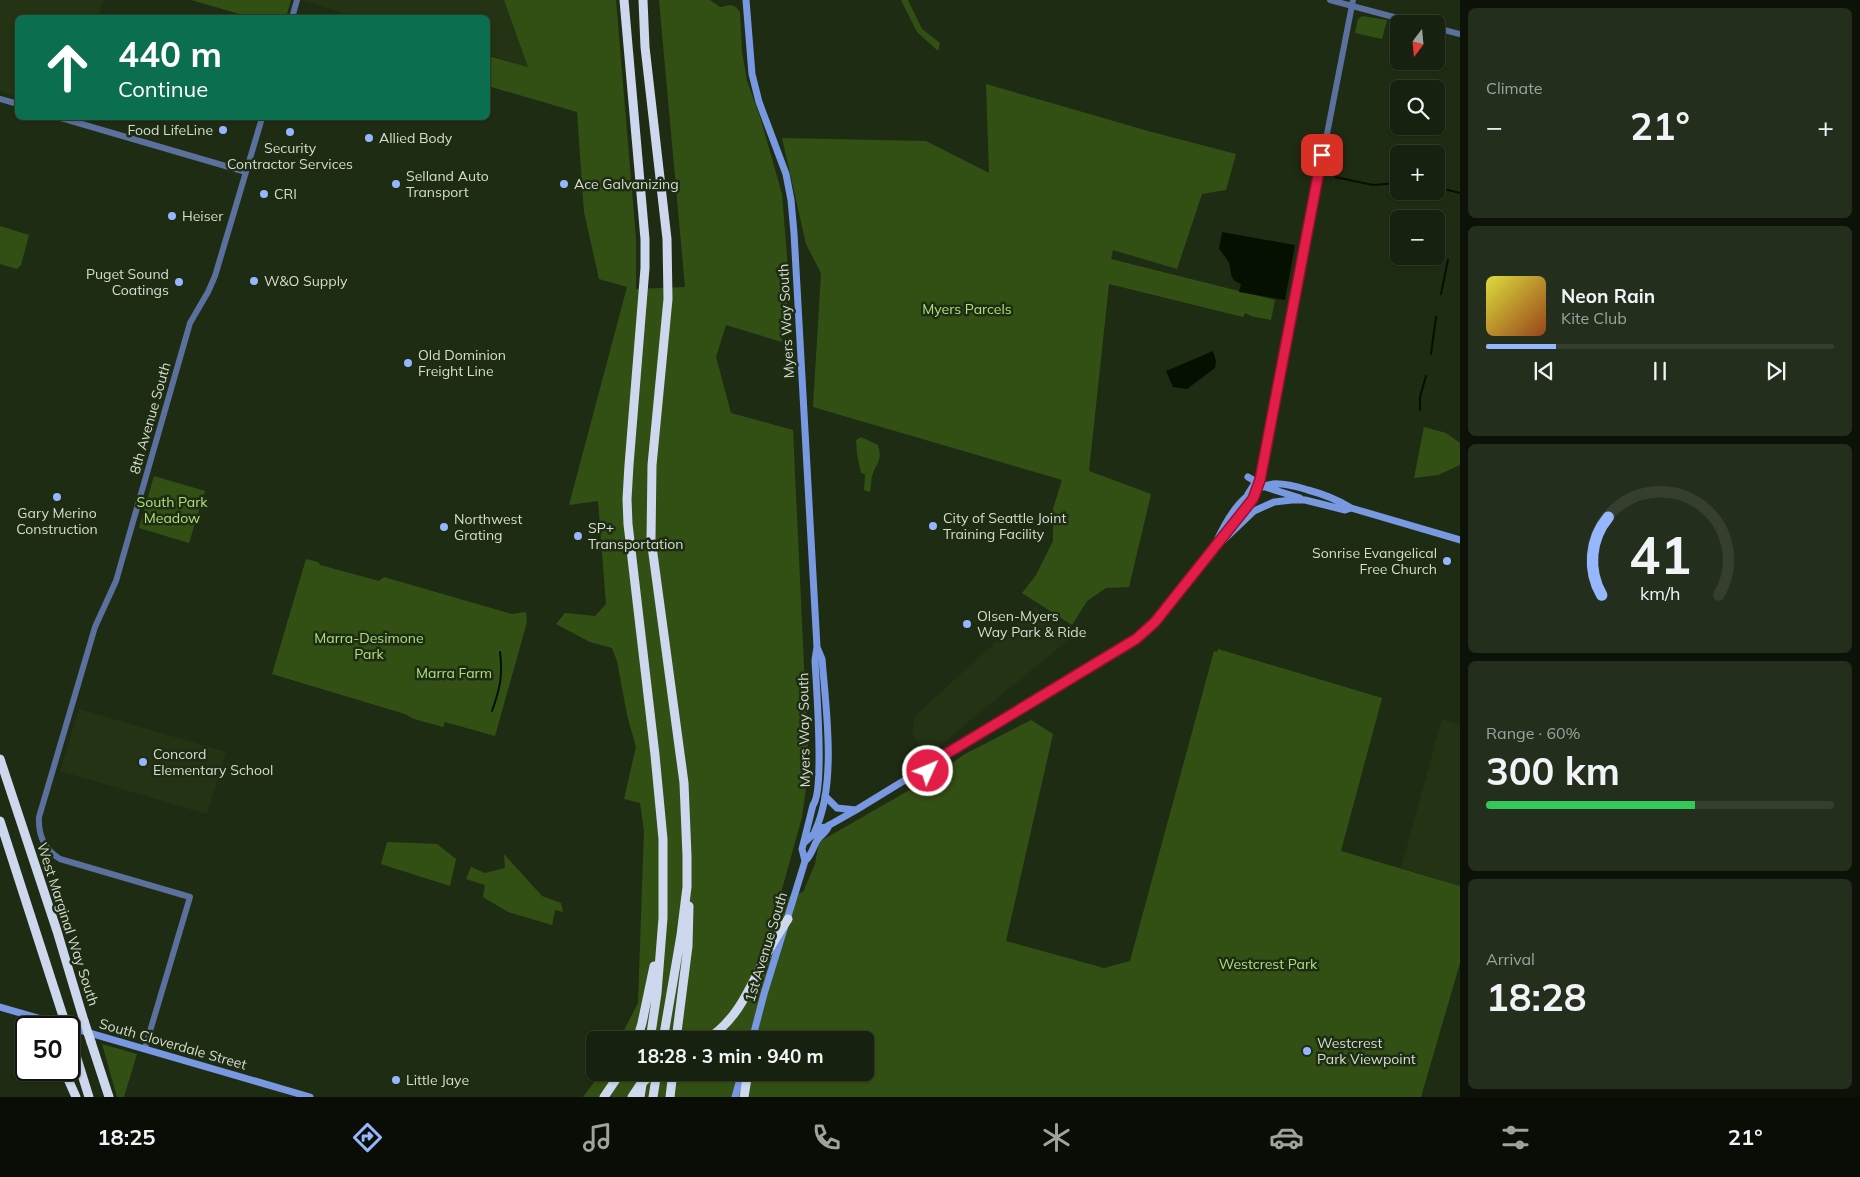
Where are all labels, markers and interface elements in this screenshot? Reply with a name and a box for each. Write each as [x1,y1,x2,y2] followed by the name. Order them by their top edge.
[1390,15,1445,70] north arrow
[1390,15,1445,265] map controls
[118,32,222,76] text: 440 m
[35,35,100,100] icon: ahead
[118,75,208,103] text: Continue
[1486,78,1542,98] text: Climate
[1390,80,1445,135] button: search
[1630,102,1690,150] text: 21°
[1486,109,1503,144] text: −
[1817,109,1834,144] text: +
[127,121,213,139] place label: Food LifeLine
[217,124,229,136] marker: Food LifeLine
[284,126,296,138] marker: Security Contractor Services
[379,129,453,147] place label: Allied Body
[363,132,375,144] marker: Allied Body
[1301,134,1343,176] pin
[227,139,353,173] place label: Security Contractor Services
[1308,141,1336,169] icon: arrive
[1390,145,1445,200] button: +
[406,167,489,201] place label: Selland Auto Transport
[574,175,679,193] place label: Ace Galvanizing
[390,178,402,190] marker: Selland Auto Transport
[558,178,570,190] marker: Ace Galvanizing
[274,185,297,203] place label: CRI
[258,188,270,200] marker: CRI
[182,207,224,225] place label: Heiser
[166,210,178,222] marker: Heiser
[1390,210,1445,265] button: −
[774,263,798,379] street label: Myers Way South
[86,265,169,299] place label: Puget Sound Coatings
[264,272,348,290] place label: W&O Supply
[248,275,260,287] marker: W&O Supply
[173,276,185,288] marker: Puget Sound Coatings
[1561,284,1655,308] text: Neon Rain
[922,300,1012,318] park label: Myers Parcels
[1561,308,1627,328] text: Kite Club
[418,346,506,380] place label: Old Dominion Freight Line
[402,357,414,369] marker: Old Dominion Freight Line
[1530,357,1558,385] icon: previous
[1646,357,1674,385] icon: pause
[1762,357,1790,385] icon: next
[125,360,175,476] street label: 8th Avenue South
[51,491,63,503] marker: Gary Merino Construction
[136,493,208,527] park label: South Park Meadow
[16,504,98,538] place label: Gary Merino Construction
[943,509,1066,543] place label: City of Seattle Joint Training Facility
[454,510,522,544] place label: Northwest Grating
[588,519,684,553] place label: SP+ Transportation
[927,520,939,532] marker: City of Seattle Joint Training Facility
[438,521,450,533] marker: Northwest Grating
[1629,522,1691,587] text: 41
[572,530,584,542] marker: SP+ Transportation
[1312,544,1437,578] place label: Sonrise Evangelical Free Church
[1441,555,1453,567] marker: Sonrise Evangelical Free Church
[1640,582,1680,604] text: km/h
[977,607,1086,641] place label: Olsen-Myers Way Park & Ride
[961,618,973,630] marker: Olsen-Myers Way Park & Ride
[314,629,424,663] park label: Marra-Desimone Park
[416,664,492,682] park label: Marra Farm
[794,673,814,787] street label: Myers Way South
[1486,723,1581,743] text: Range · 60%
[901,744,953,796] position arrow
[153,745,273,779] place label: Concord Elementary School
[1486,747,1620,795] text: 300 km
[137,756,149,768] marker: Concord Elementary School
[33,840,103,1008] street label: West Marginal Way South
[741,890,791,1004] street label: 1st Avenue South
[1486,949,1535,969] text: Arrival
[1219,955,1318,973] park label: Westcrest Park
[1486,973,1587,1021] text: 18:28
[97,1014,249,1074] street label: South Cloverdale Street
[15,1016,80,1081] speed limit sign: 50
[1317,1034,1416,1068] place label: Westcrest Park Viewpoint
[636,1044,824,1068] text: 18:28 · 3 min · 940 m
[1301,1045,1313,1057] marker: Westcrest Park Viewpoint
[406,1071,469,1089] place label: Little Jaye
[390,1074,402,1086] marker: Little Jaye
[350,1120,385,1155] icon: directions
[580,1120,615,1155] icon: music
[809,1120,844,1155] icon: phone
[1039,1120,1074,1155] icon: climate
[1269,1120,1304,1155] icon: car
[1498,1120,1533,1155] icon: filters
[97,1123,156,1151] text: 18:25
[1728,1123,1763,1151] text: 21°

